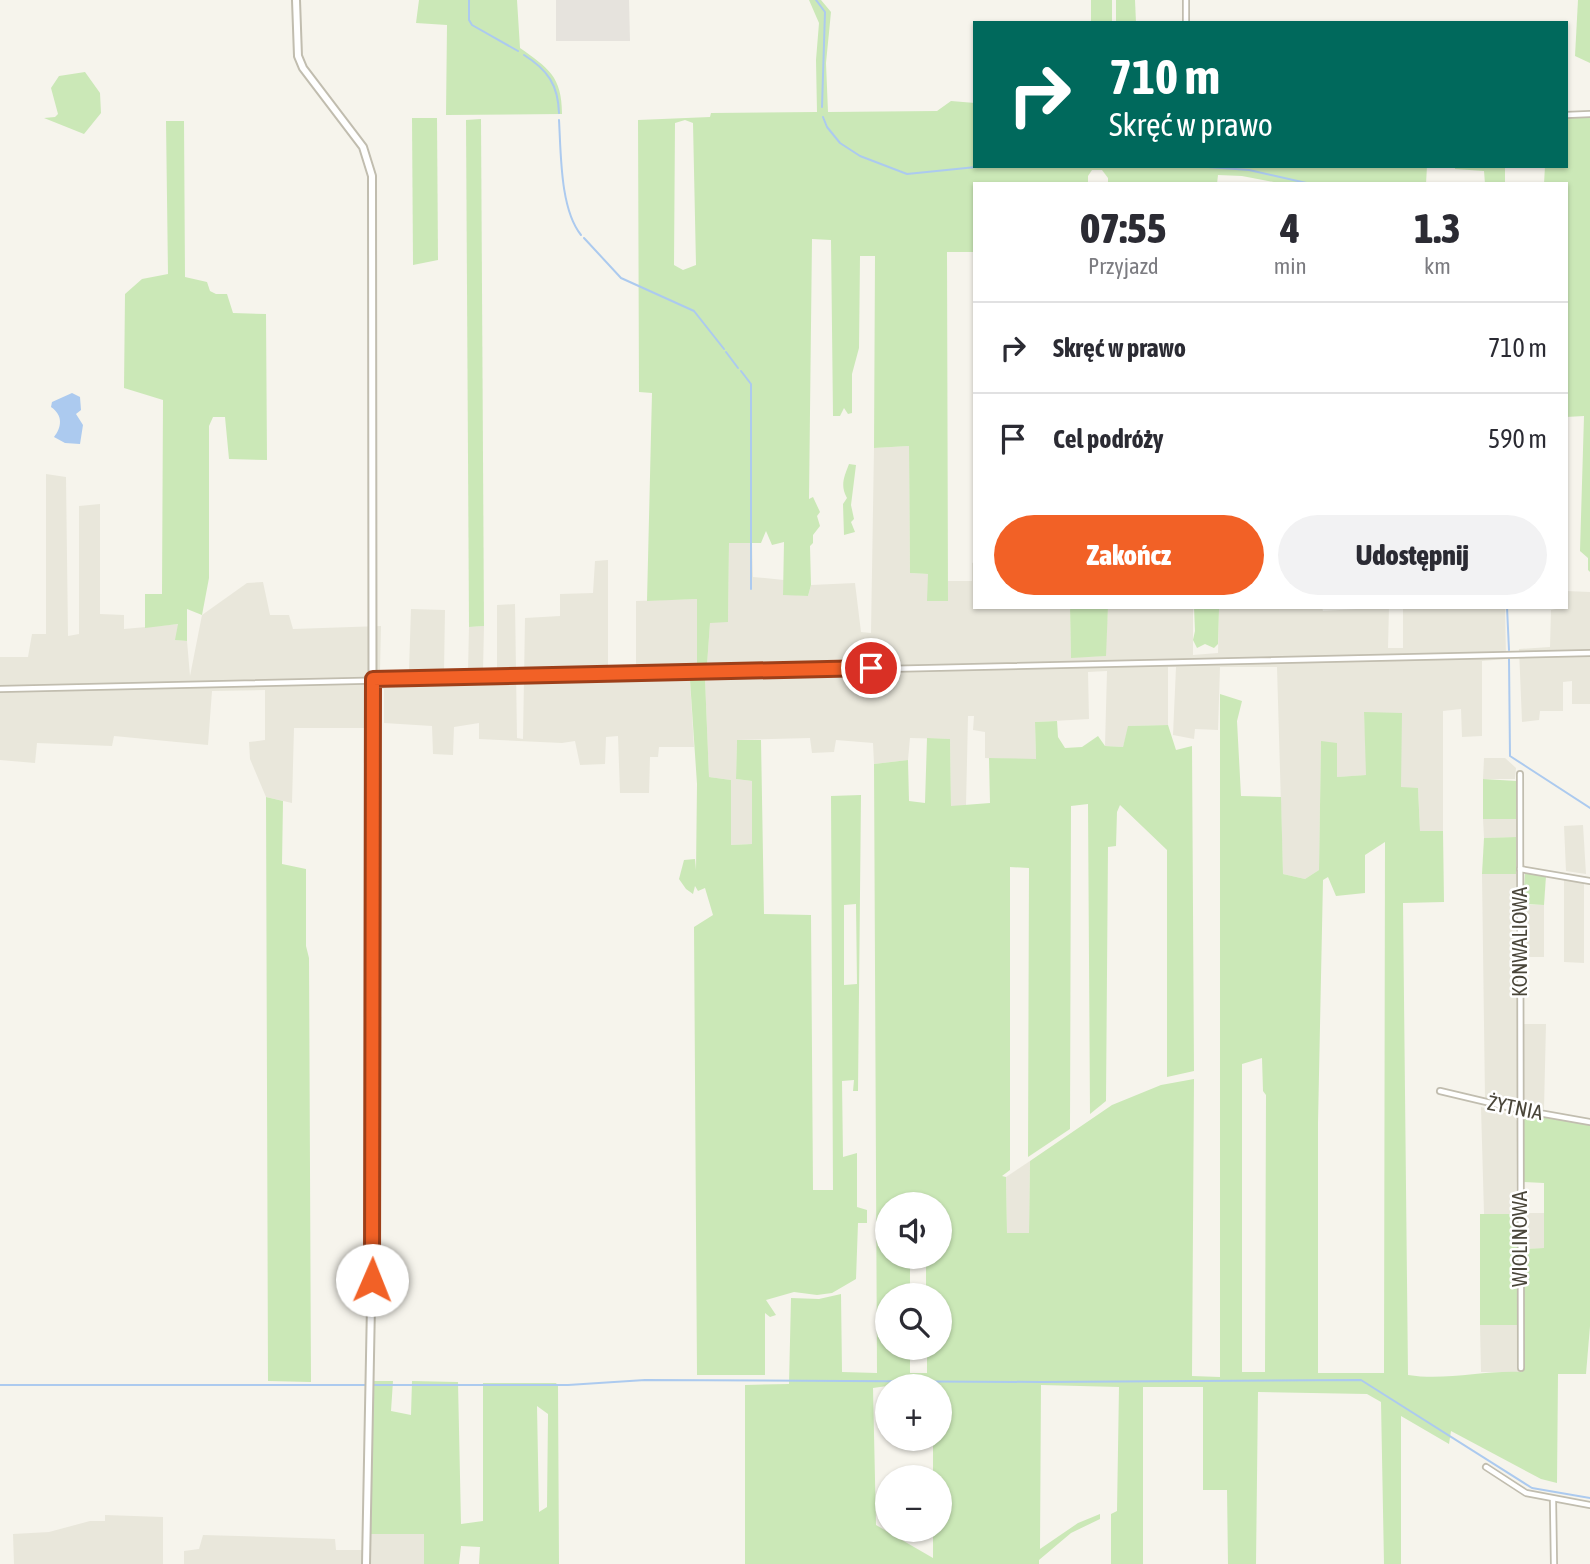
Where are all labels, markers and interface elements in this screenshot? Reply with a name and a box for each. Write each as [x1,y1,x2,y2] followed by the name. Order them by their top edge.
[1109,48,1220,104] text: 710 m
[994,49,1085,140] icon: right
[1109,106,1273,143] text: Skręć w prawo
[1080,204,1167,252] text: 07:55
[1280,204,1300,252] text: 4
[1414,204,1461,252] text: 1.3
[1088,253,1159,279] text: Przyjazd
[1274,253,1307,279] text: min
[1424,253,1451,279] text: km
[994,329,1032,367] icon: right
[1053,333,1186,363] text: Skręć w prawo
[1488,333,1547,363] text: 710 m
[994,420,1032,458] icon: arrive
[1053,424,1164,454] text: Cel podróży
[1488,424,1547,454] text: 590 m
[994,515,1264,595] button: Zakończ
[1278,515,1547,595] button: Udostępnij
[841,638,901,698] pin
[852,649,890,687] icon: arrive
[1507,886,1531,997] street label: KONWALIOWA
[1485,1090,1546,1124] street label: ŻYTNIA
[1507,1190,1531,1287] street label: WIOLINOWA
[875,1192,952,1542] map controls
[875,1192,952,1269] button: sound
[335,1243,409,1317] position arrow
[875,1283,952,1360] button: search
[875,1374,952,1451] button: +
[875,1465,952,1542] button: −

